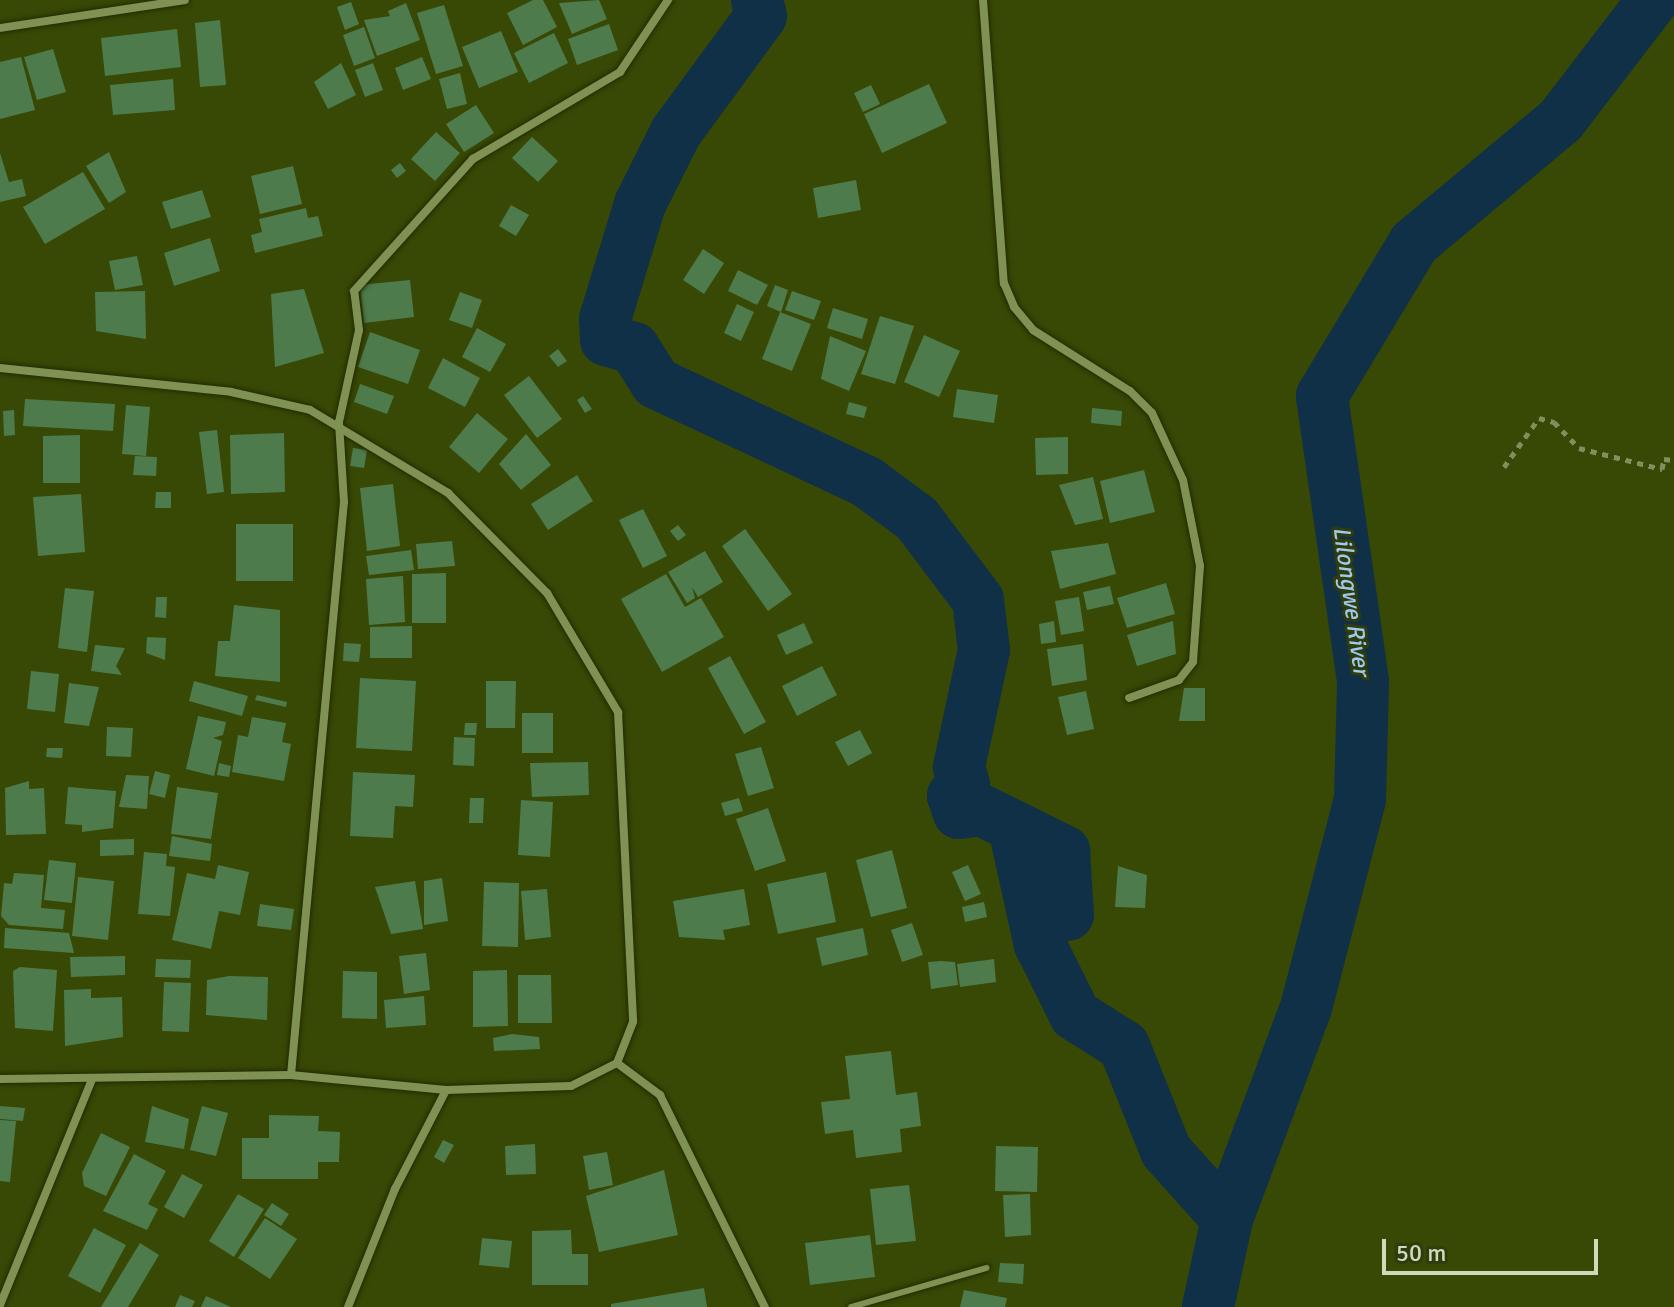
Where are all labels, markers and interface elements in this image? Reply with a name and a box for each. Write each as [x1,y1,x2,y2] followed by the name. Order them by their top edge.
[1326,525,1376,677] water label: Lilongwe River
[1386,1223,1602,1273] scale bar
[1396,1238,1446,1268] text: 50 m

